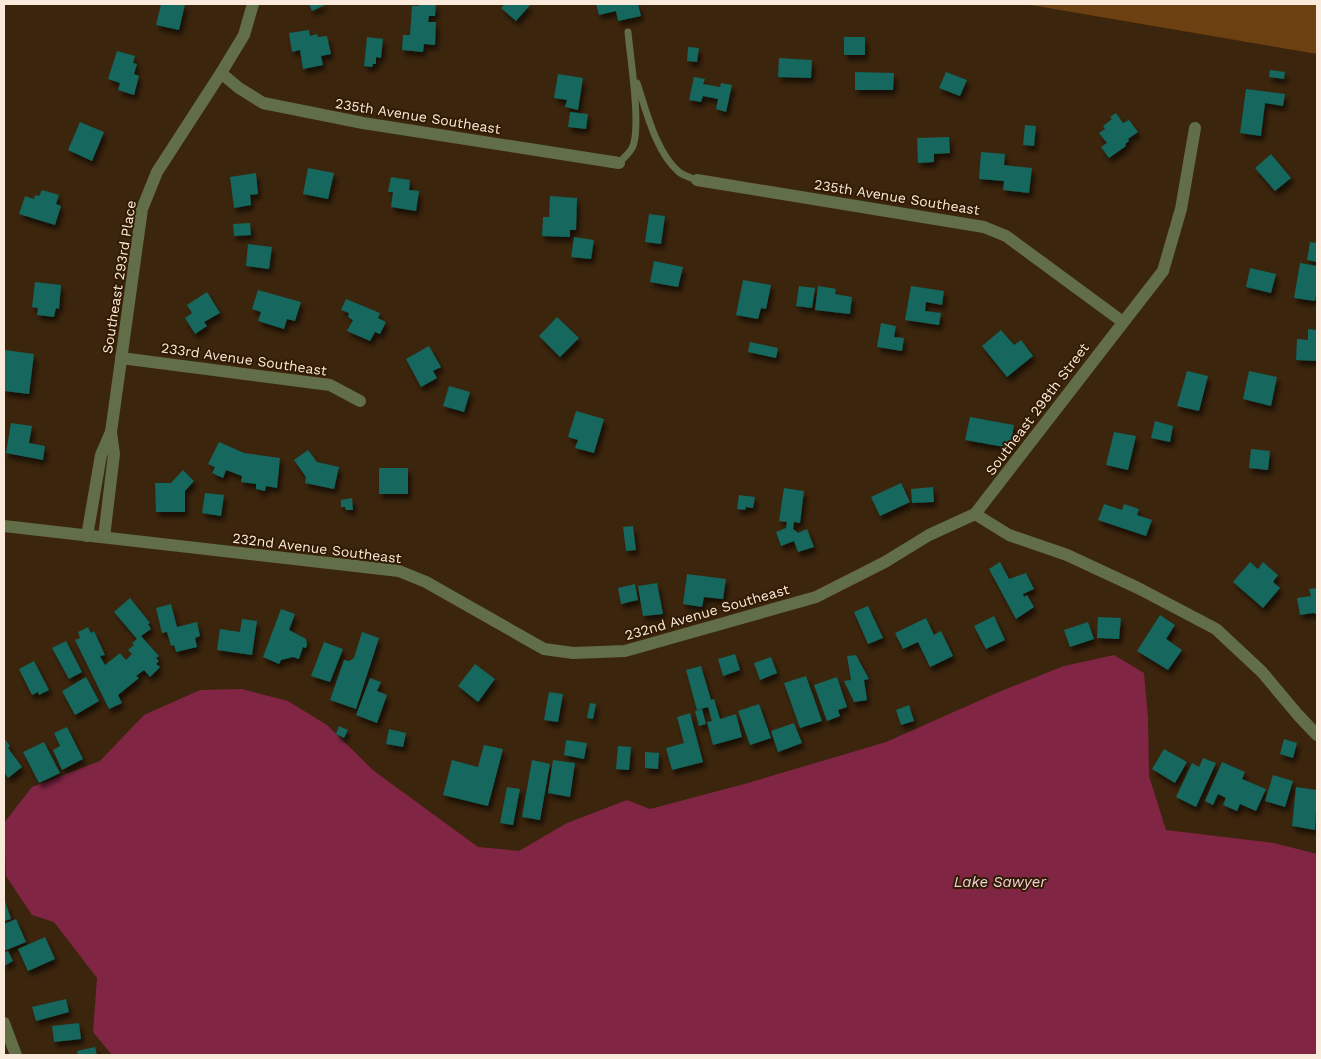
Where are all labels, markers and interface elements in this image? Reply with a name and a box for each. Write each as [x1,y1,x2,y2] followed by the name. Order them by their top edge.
[334,95,502,137] street label: 235th Avenue Southeast
[813,176,981,218] street label: 235th Avenue Southeast
[99,199,139,355] street label: Southeast 293rd Place
[160,339,328,379] street label: 233rd Avenue Southeast
[982,340,1092,478] street label: Southeast 298th Street
[232,530,403,566] street label: 232nd Avenue Southeast
[623,581,791,643] street label: 232nd Avenue Southeast
[954,873,1047,891] water label: Lake Sawyer

